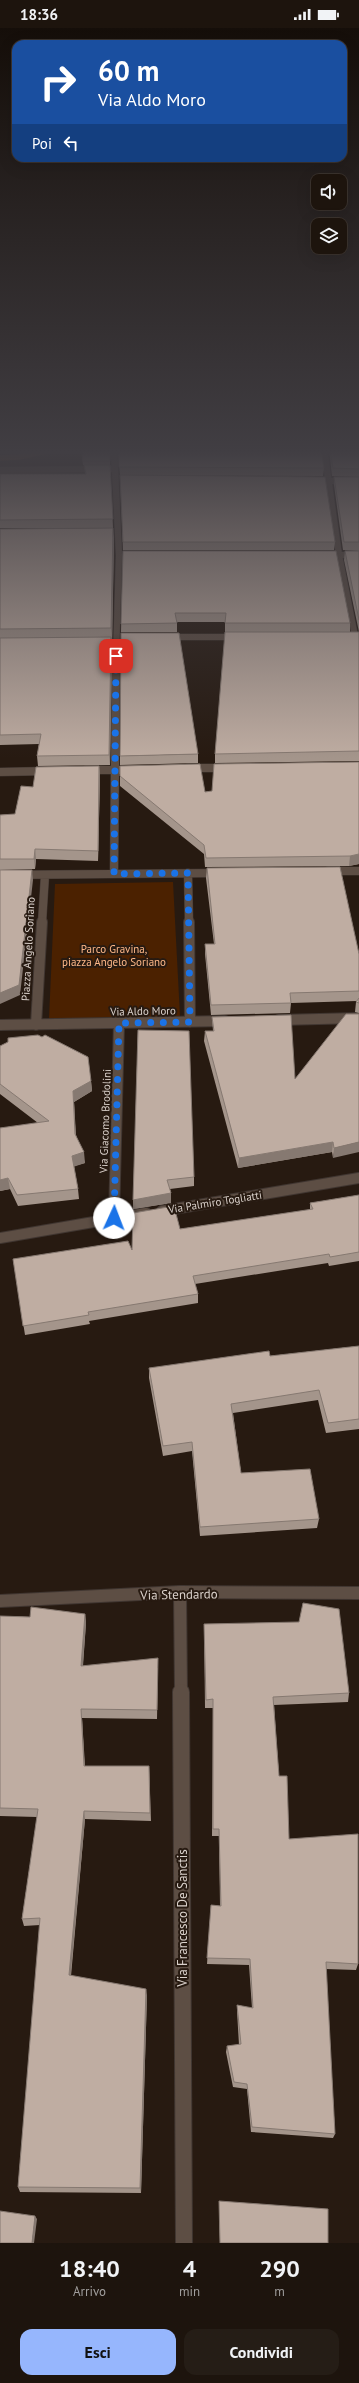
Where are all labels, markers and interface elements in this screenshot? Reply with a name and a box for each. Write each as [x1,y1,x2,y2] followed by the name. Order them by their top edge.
[20,5,58,24] text: 18:36
[98,52,159,89] text: 60 m
[32,56,84,108] icon: right
[98,88,206,111] text: Via Aldo Moro
[60,132,82,154] icon: left
[32,134,52,153] text: Poi
[311,174,347,254] map controls
[311,174,347,210] button: sound
[311,218,347,254] button: layers
[99,639,133,673] pin
[105,645,127,667] icon: arrive
[18,896,38,1001] street label: Piazza Angelo Soriano
[62,942,166,969] park label: Parco Gravina, piazza Angelo Soriano
[109,1003,176,1019] street label: Via Aldo Moro
[96,1069,114,1174] street label: Via Giacomo Brodolini
[166,1188,263,1216] street label: Via Palmiro Togliatti
[93,1197,135,1239] position arrow
[139,1585,218,1604] street label: Via Stendardo
[174,1849,191,1988] street label: Via Francesco De Sanctis
[59,2253,120,2284] text: 18:40
[183,2253,196,2284] text: 4
[259,2253,300,2284] text: 290
[73,2283,106,2300] text: Arrivo
[179,2283,200,2300] text: min
[274,2283,285,2300] text: m
[20,2329,176,2375] button: Esci
[184,2329,339,2375] button: Condividi

